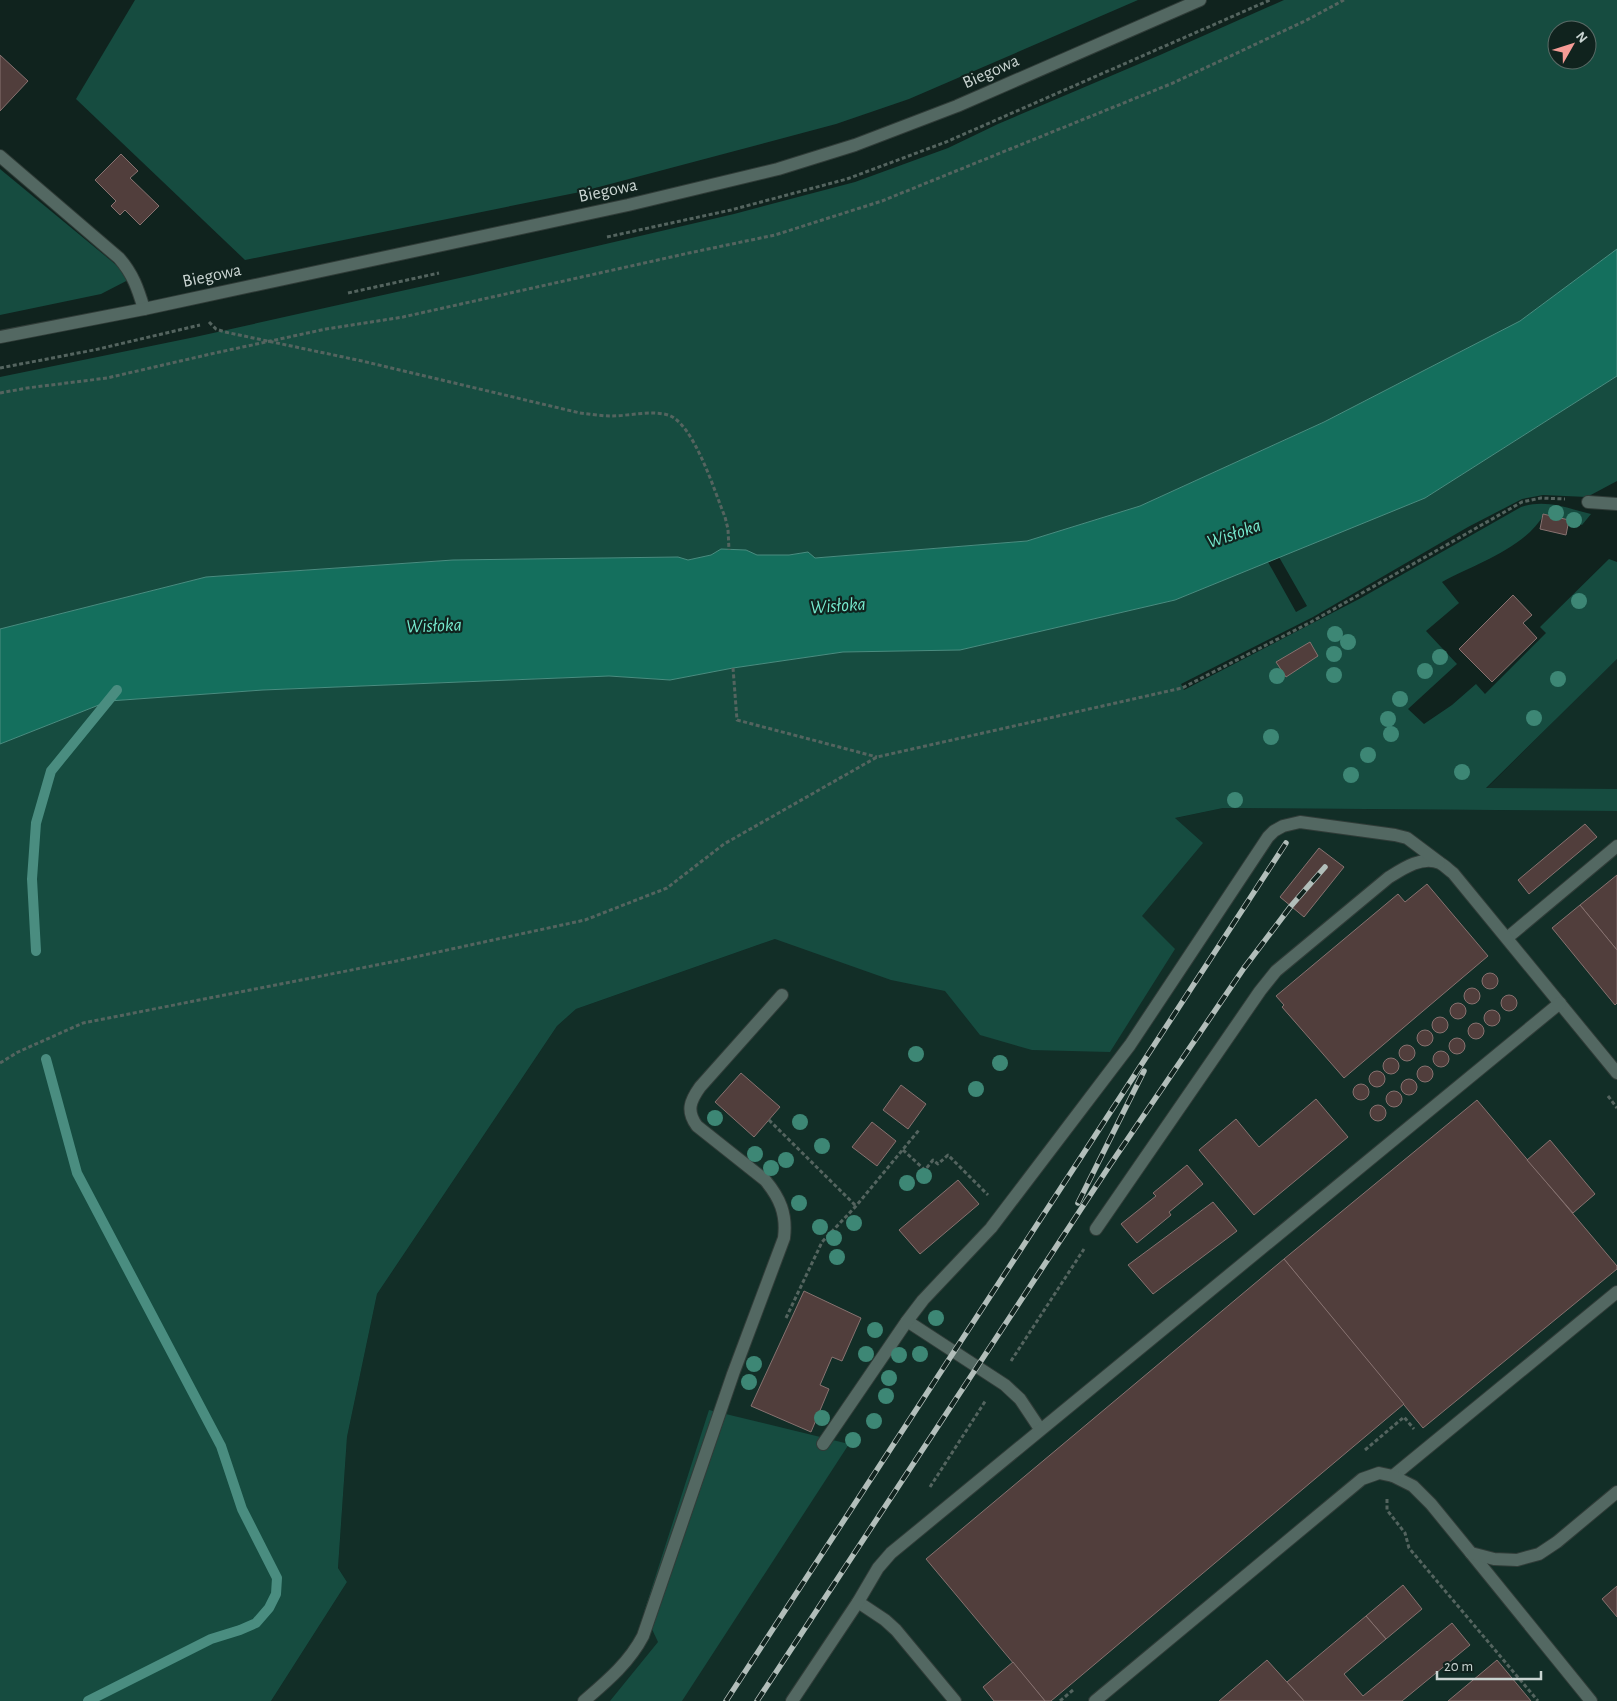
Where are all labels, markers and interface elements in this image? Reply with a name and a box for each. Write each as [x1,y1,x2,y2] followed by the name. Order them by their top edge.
[1547,20,1597,70] north arrow
[1573,29,1590,46] text: N
[960,52,1022,92] street label: Biegowa
[577,176,639,206] street label: Biegowa
[181,261,243,291] street label: Biegowa
[1205,516,1263,552] water label: Wisłoka
[810,595,866,617] water label: Wisłoka
[406,616,462,636] water label: Wisłoka
[1437,1648,1541,1680] scale bar
[1444,1659,1473,1674] text: 20 m

